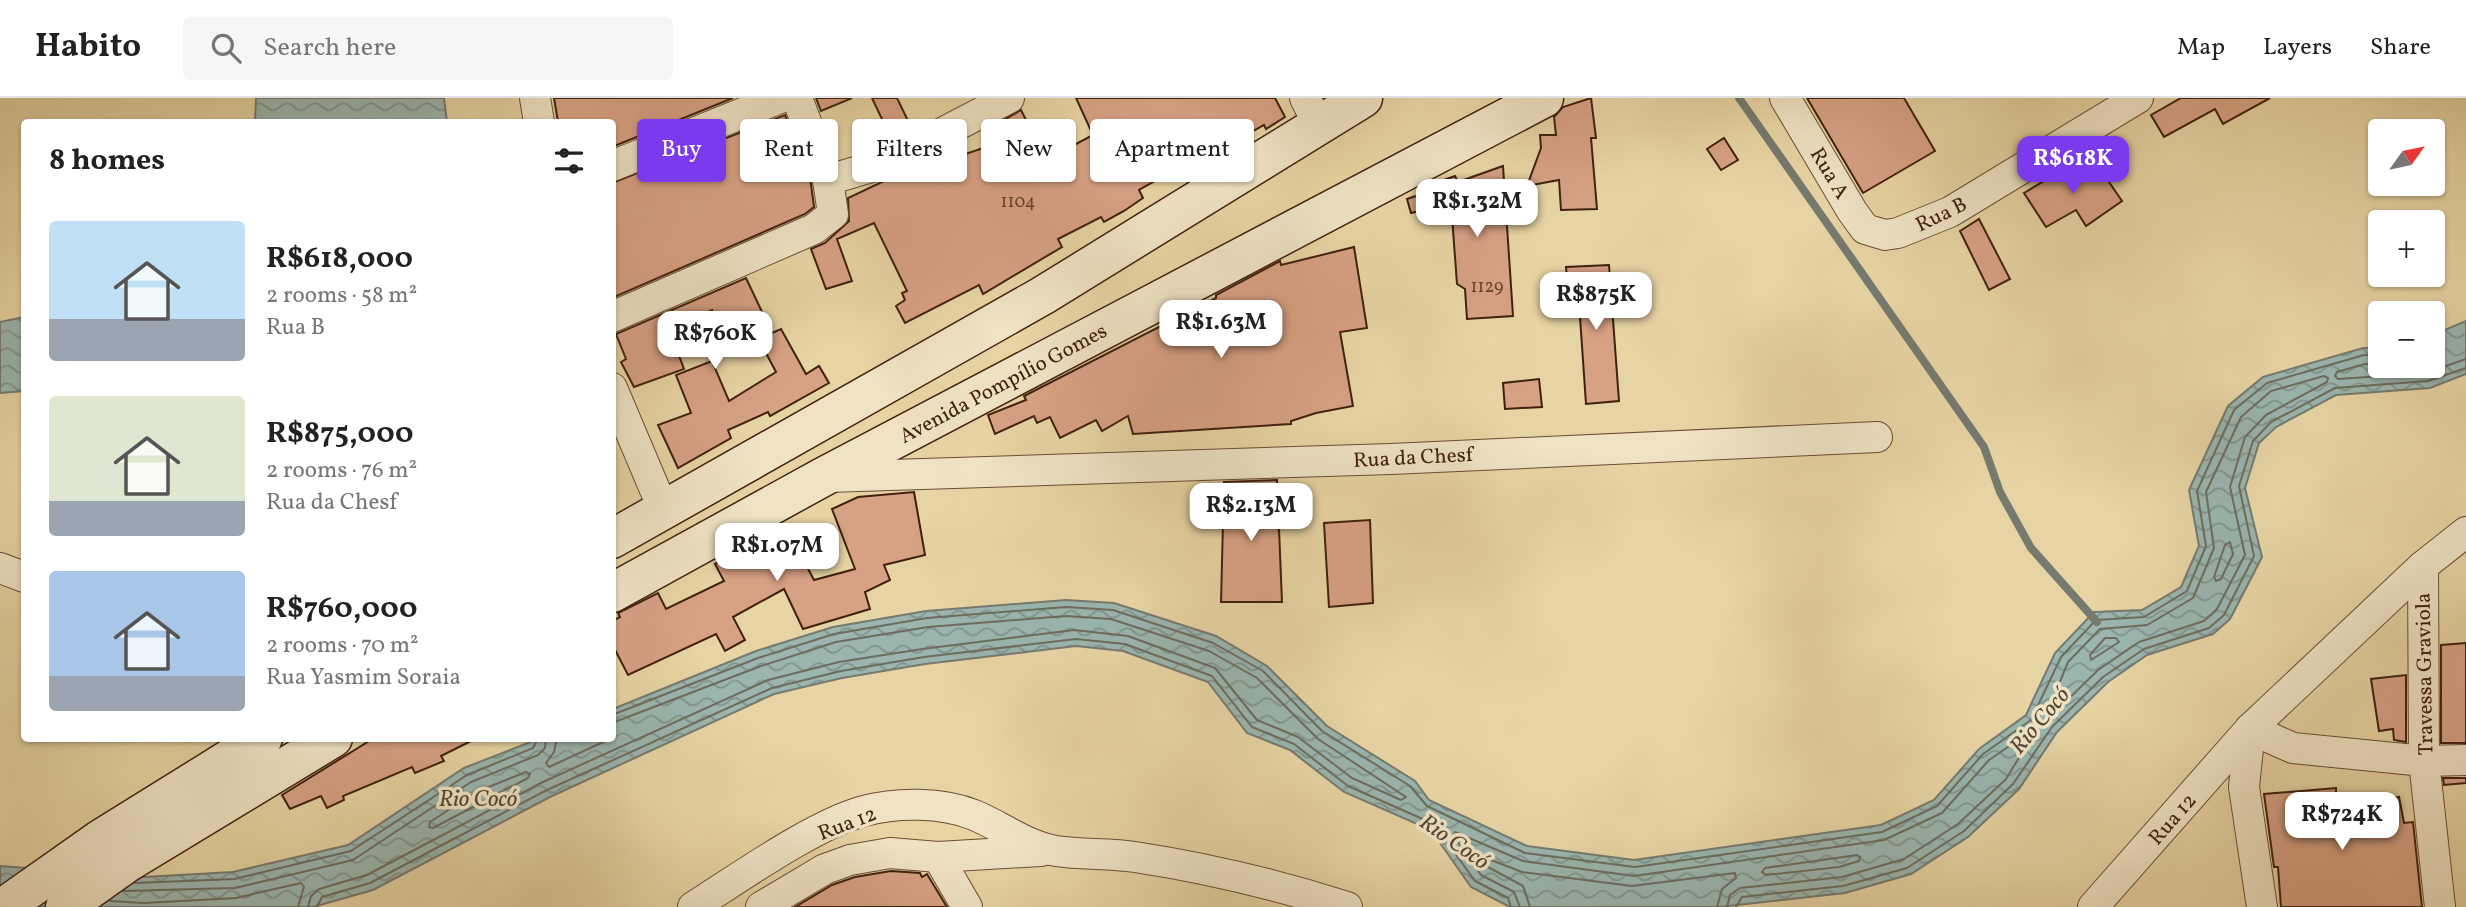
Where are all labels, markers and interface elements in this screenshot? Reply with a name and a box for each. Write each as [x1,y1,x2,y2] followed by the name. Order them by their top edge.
[183,17,673,80] search box
[35,25,141,71] text: Habito
[207,29,245,67] icon: search
[263,30,396,66] text: Search here
[2177,31,2225,65] text: Map
[2263,31,2332,65] text: Layers
[2370,31,2431,65] text: Share
[637,119,726,182] chip: Buy
[740,119,838,182] chip: Rent
[852,119,967,182] chip: Filters
[981,119,1076,182] chip: New
[1090,119,1254,182] chip: Apartment
[2368,119,2445,196] north arrow
[2368,119,2445,378] map controls
[2016,136,2130,196] pin: R$618K
[49,140,165,182] text: 8 homes
[550,142,588,180] icon: filters
[1802,142,1856,205] street label: Rua A
[2033,143,2113,175] text: R$618K
[1412,180,1542,239] pin: R$1.32M
[1432,186,1522,218] text: R$1.32M
[1000,190,1036,215] house number: 1104
[1911,190,1972,240] street label: Rua B
[2368,210,2445,287] button: +
[266,238,413,280] text: R$618,000
[105,249,189,333] icon: home
[1539,272,1653,332] pin: R$875K
[1471,275,1503,300] house number: 1129
[1556,279,1636,311] text: R$875K
[266,280,417,312] text: 2 rooms · 58 m²
[1156,300,1286,360] pin: R$1.63M
[2368,301,2445,378] button: −
[1175,307,1267,339] text: R$1.63M
[266,312,325,344] text: Rua B
[658,312,772,371] pin: R$760K
[895,317,1113,452] street label: Avenida Pompílio Gomes
[673,318,757,350] text: R$760K
[266,413,414,455] text: R$875,000
[105,424,189,508] icon: home
[1353,441,1475,476] street label: Rua da Chesf
[266,455,417,487] text: 2 rooms · 76 m²
[1186,484,1316,543] pin: R$2.13M
[266,487,397,519] text: Rua da Chesf
[1206,490,1296,522] text: R$2.13M
[712,524,842,583] pin: R$1.07M
[731,530,823,562] text: R$1.07M
[266,588,417,630] text: R$760,000
[2410,592,2441,756] street label: Travessa Graviola
[105,599,189,683] icon: home
[266,630,419,662] text: 2 rooms · 70 m²
[266,662,461,694] text: Rua Yasmim Soraia
[2003,680,2078,762] water label: Rio Cocó
[439,784,518,816] water label: Rio Cocó
[2142,788,2204,852] street label: Rua 12
[2285,792,2399,852] pin: R$724K
[2301,799,2383,831] text: R$724K
[814,800,881,849] street label: Rua 12
[1412,807,1496,879] water label: Rio Cocó

